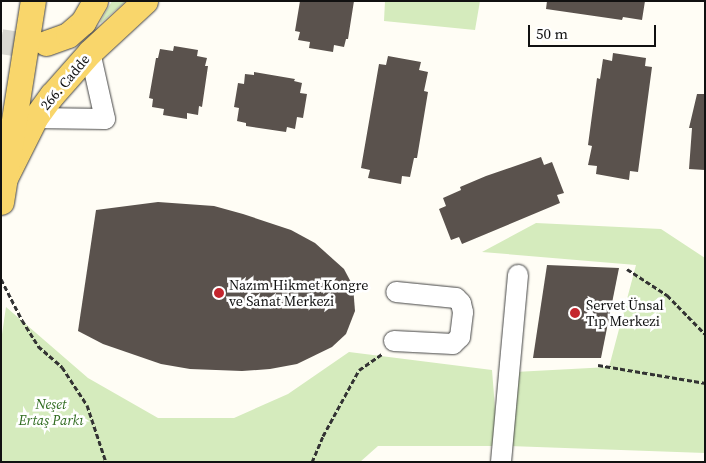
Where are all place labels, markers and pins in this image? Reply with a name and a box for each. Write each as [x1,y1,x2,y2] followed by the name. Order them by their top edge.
[229,277,369,310] place label: Nazım Hikmet Kongre ve Sanat Merkezi
[213,287,225,299] marker: Nazım Hikmet Kongre ve Sanat Merkezi
[586,297,664,330] place label: Servet Ünsal Tıp Merkezi
[568,306,582,320] marker: Servet Ünsal Tıp Merkezi

